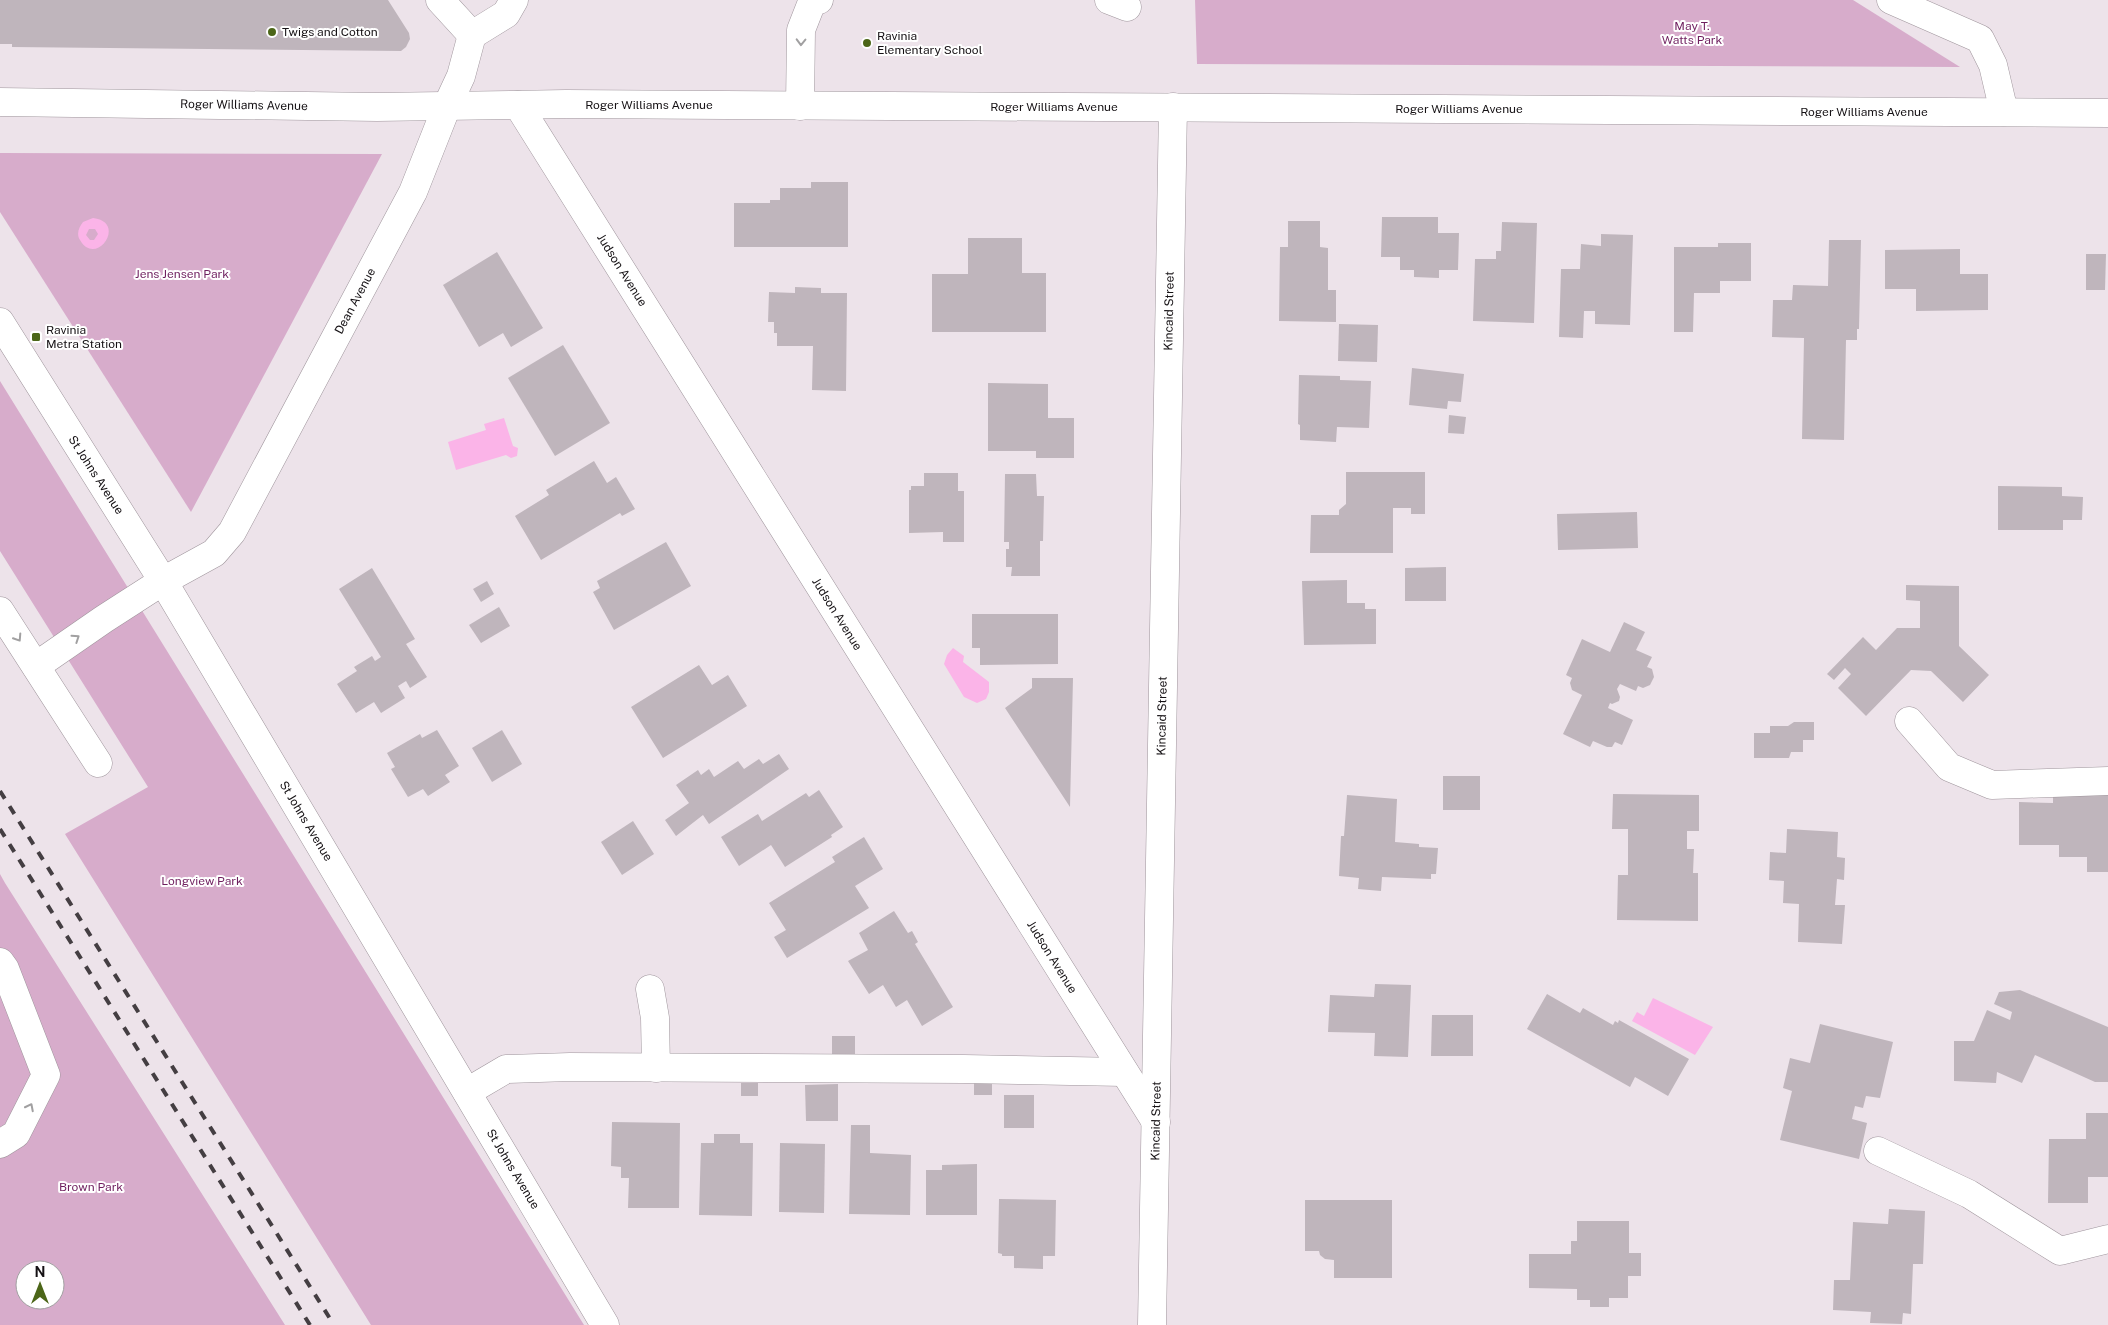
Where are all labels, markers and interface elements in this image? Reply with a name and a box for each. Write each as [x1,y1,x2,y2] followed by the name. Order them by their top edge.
[1662,19,1723,47] park label: May T. Watts Park
[282,25,378,39] place label: Twigs and Cotton
[266,26,278,38] marker: Twigs and Cotton
[877,29,983,57] place label: Ravinia Elementary School
[861,37,873,49] marker: Ravinia Elementary School
[796,38,806,46] one-way arrow
[180,97,308,113] street label: Roger Williams Avenue
[585,98,713,112] street label: Roger Williams Avenue
[990,100,1118,114] street label: Roger Williams Avenue
[1395,102,1523,116] street label: Roger Williams Avenue
[1800,105,1928,119] street label: Roger Williams Avenue
[594,231,650,309] street label: Judson Avenue
[332,265,378,336] street label: Dean Avenue
[135,267,229,281] park label: Jens Jensen Park
[1161,271,1177,351] street label: Kincaid Street
[46,323,122,351] place label: Ravinia Metra Station
[30,331,42,343] marker: Ravinia Metra Station
[65,433,127,517] street label: St Johns Avenue
[809,575,865,653] street label: Judson Avenue
[12,633,21,642] one-way arrow
[70,635,80,644] one-way arrow
[1154,676,1170,756] street label: Kincaid Street
[277,778,335,864] street label: St Johns Avenue
[161,874,243,888] park label: Longview Park
[1024,918,1080,996] street label: Judson Avenue
[1148,1081,1164,1161] street label: Kincaid Street
[24,1104,34,1113] one-way arrow
[484,1126,542,1212] street label: St Johns Avenue
[59,1180,123,1194] park label: Brown Park
[15,1260,65,1310] north arrow
[35,1264,45,1280] text: N

